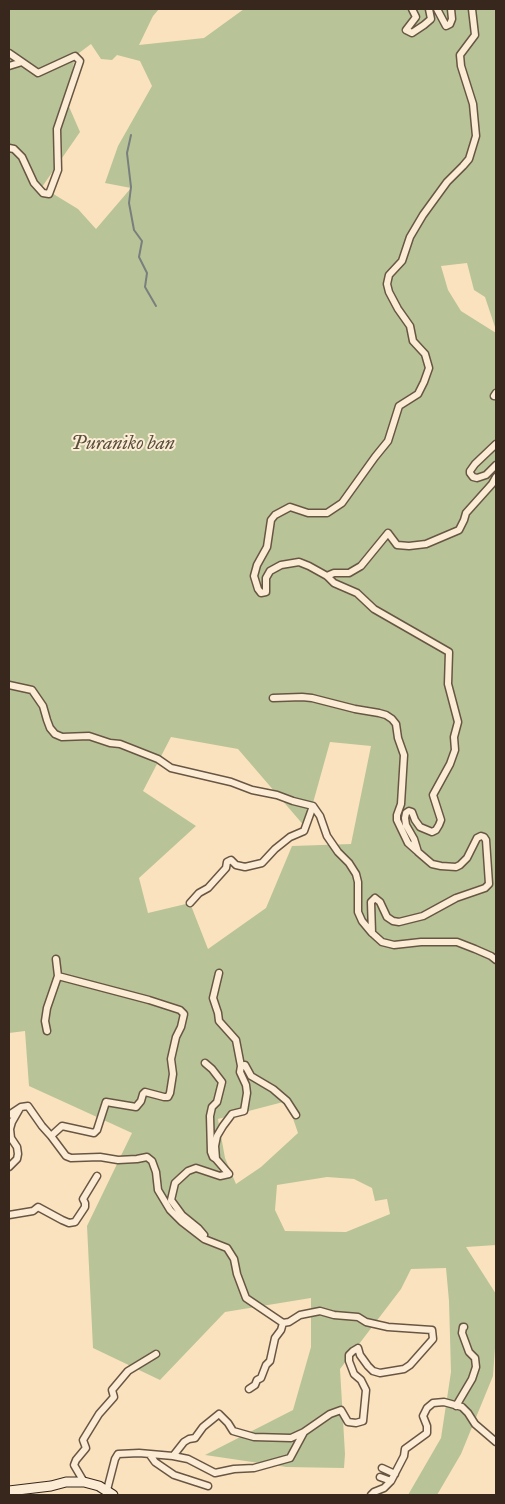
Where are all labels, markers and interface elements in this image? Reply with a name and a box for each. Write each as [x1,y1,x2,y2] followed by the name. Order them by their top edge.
[71,433,175,455] park label: Puraniko ban

